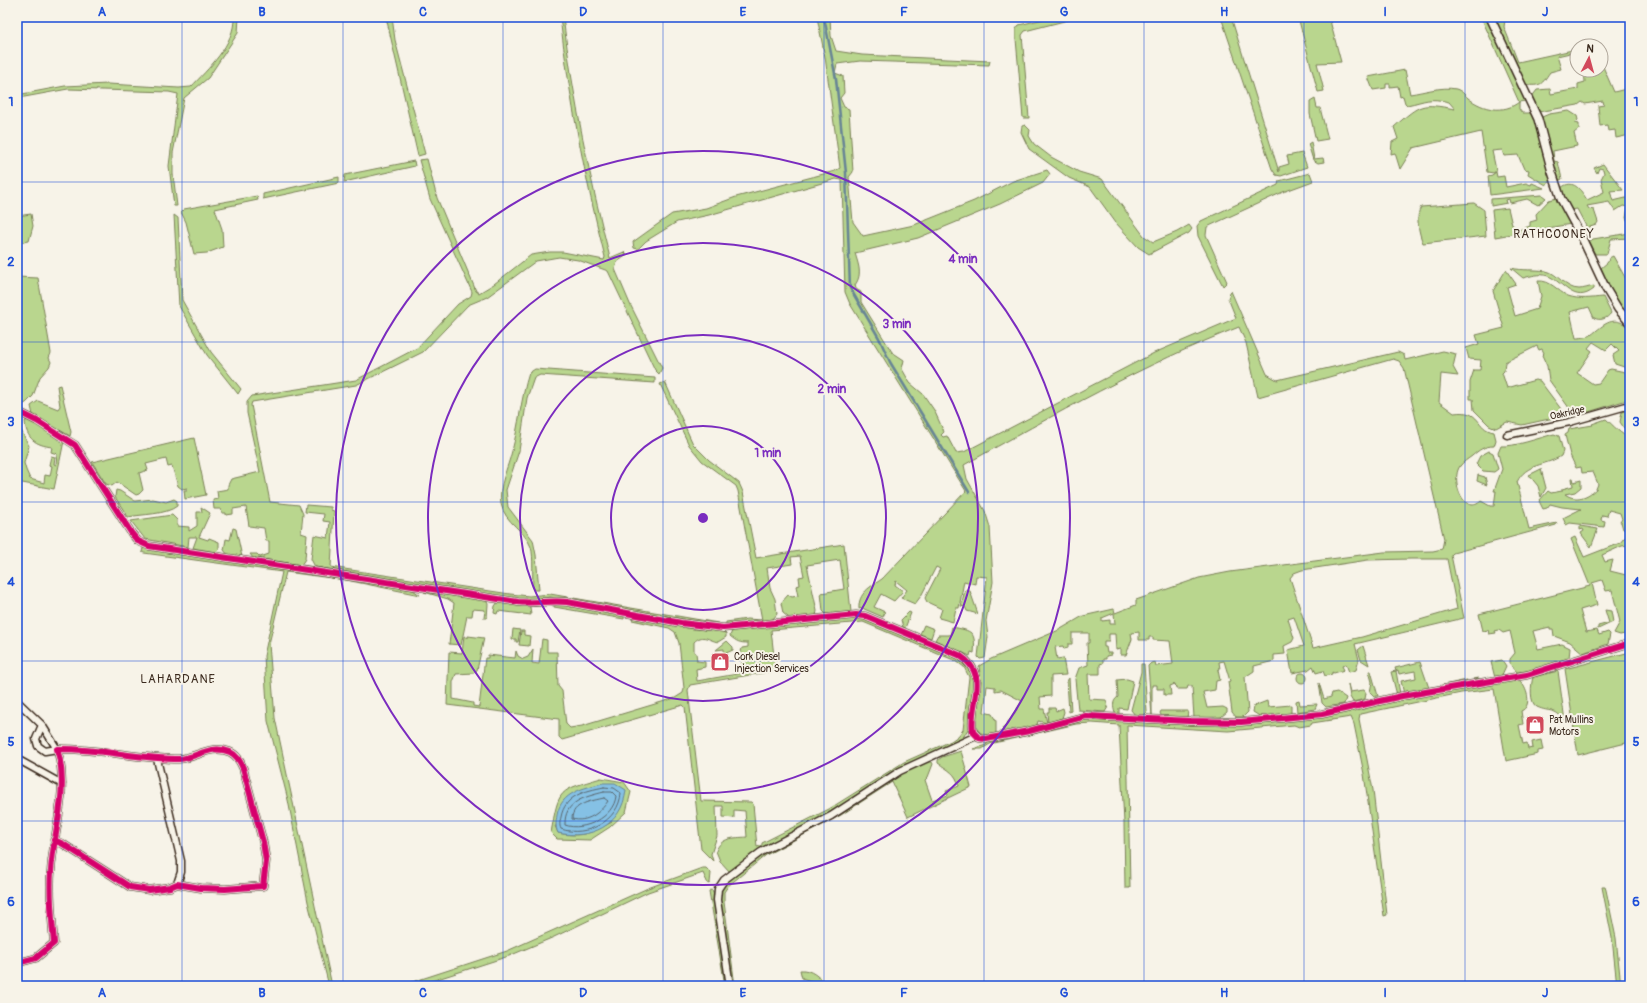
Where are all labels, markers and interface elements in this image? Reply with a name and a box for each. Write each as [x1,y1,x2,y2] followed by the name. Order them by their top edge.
[98,4,107,20] text: A
[258,4,266,20] text: B
[419,4,427,20] text: C
[579,4,587,20] text: D
[740,4,747,20] text: E
[900,4,908,20] text: F
[1060,4,1069,20] text: G
[1220,4,1228,20] text: H
[1383,4,1387,20] text: I
[1542,4,1548,20] text: J
[1569,38,1609,78] north arrow
[1586,42,1595,55] text: N
[8,94,14,110] text: 1
[1633,94,1639,110] text: 1
[1513,227,1595,242] district label: RATHCOONEY
[947,252,978,267] text: 4 min
[7,254,15,270] text: 2
[1632,254,1640,270] text: 2
[883,317,912,332] text: 3 min
[818,382,847,397] text: 2 min
[1549,403,1586,423] street label: Oakridge
[7,414,15,430] text: 3
[1632,414,1640,430] text: 3
[755,446,782,461] text: 1 min
[696,511,710,525] centre of rings
[7,574,15,590] text: 4
[1632,574,1640,590] text: 4
[709,651,731,673] shop icon: Cork Diesel Injection Services
[734,651,809,675] place label: Cork Diesel Injection Services
[140,672,216,687] district label: LAHARDANE
[1524,714,1546,736] shop icon: Pat Mullins Motors
[1549,714,1594,738] place label: Pat Mullins Motors
[7,734,15,750] text: 5
[1632,734,1640,750] text: 5
[7,894,15,910] text: 6
[1632,894,1640,910] text: 6
[98,985,107,1001] text: A
[258,985,266,1001] text: B
[419,985,427,1001] text: C
[579,985,587,1001] text: D
[740,985,747,1001] text: E
[900,985,908,1001] text: F
[1060,985,1069,1001] text: G
[1220,985,1228,1001] text: H
[1383,985,1387,1001] text: I
[1542,985,1548,1001] text: J

